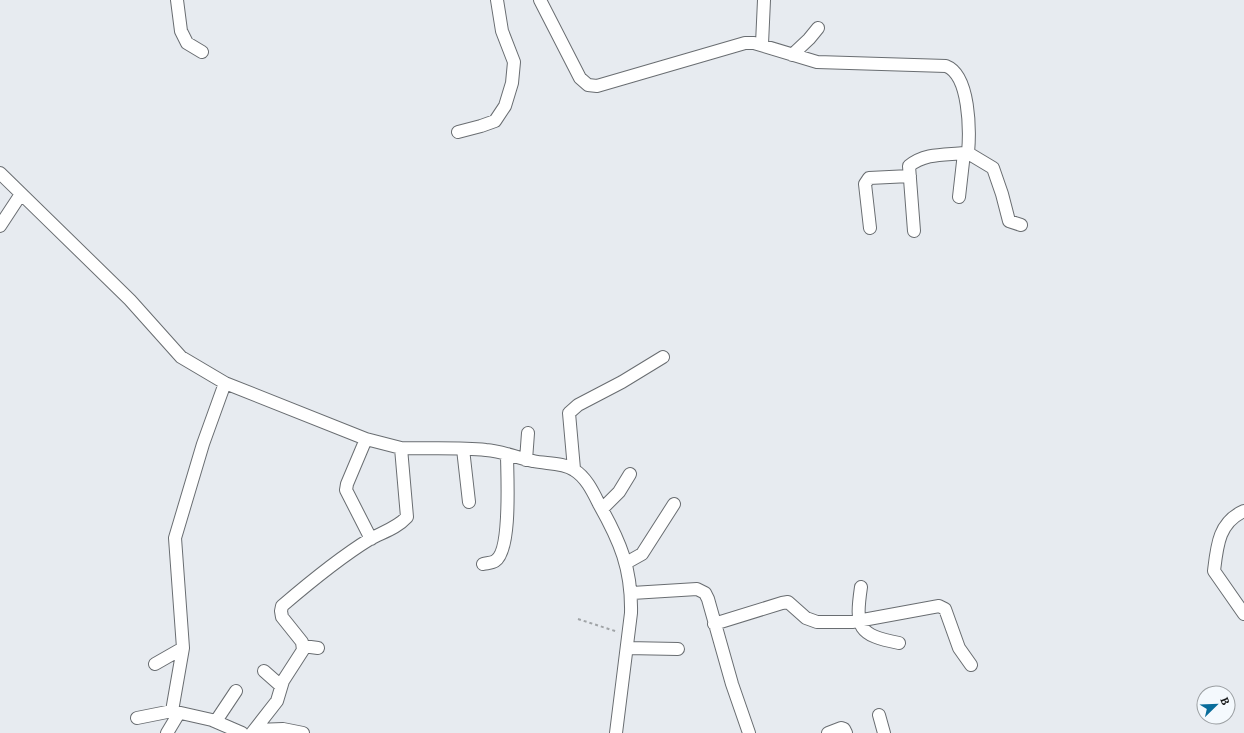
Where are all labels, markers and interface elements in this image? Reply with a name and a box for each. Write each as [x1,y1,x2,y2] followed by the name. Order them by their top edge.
[1196,685,1236,725] north arrow
[1217,695,1233,707] text: B

